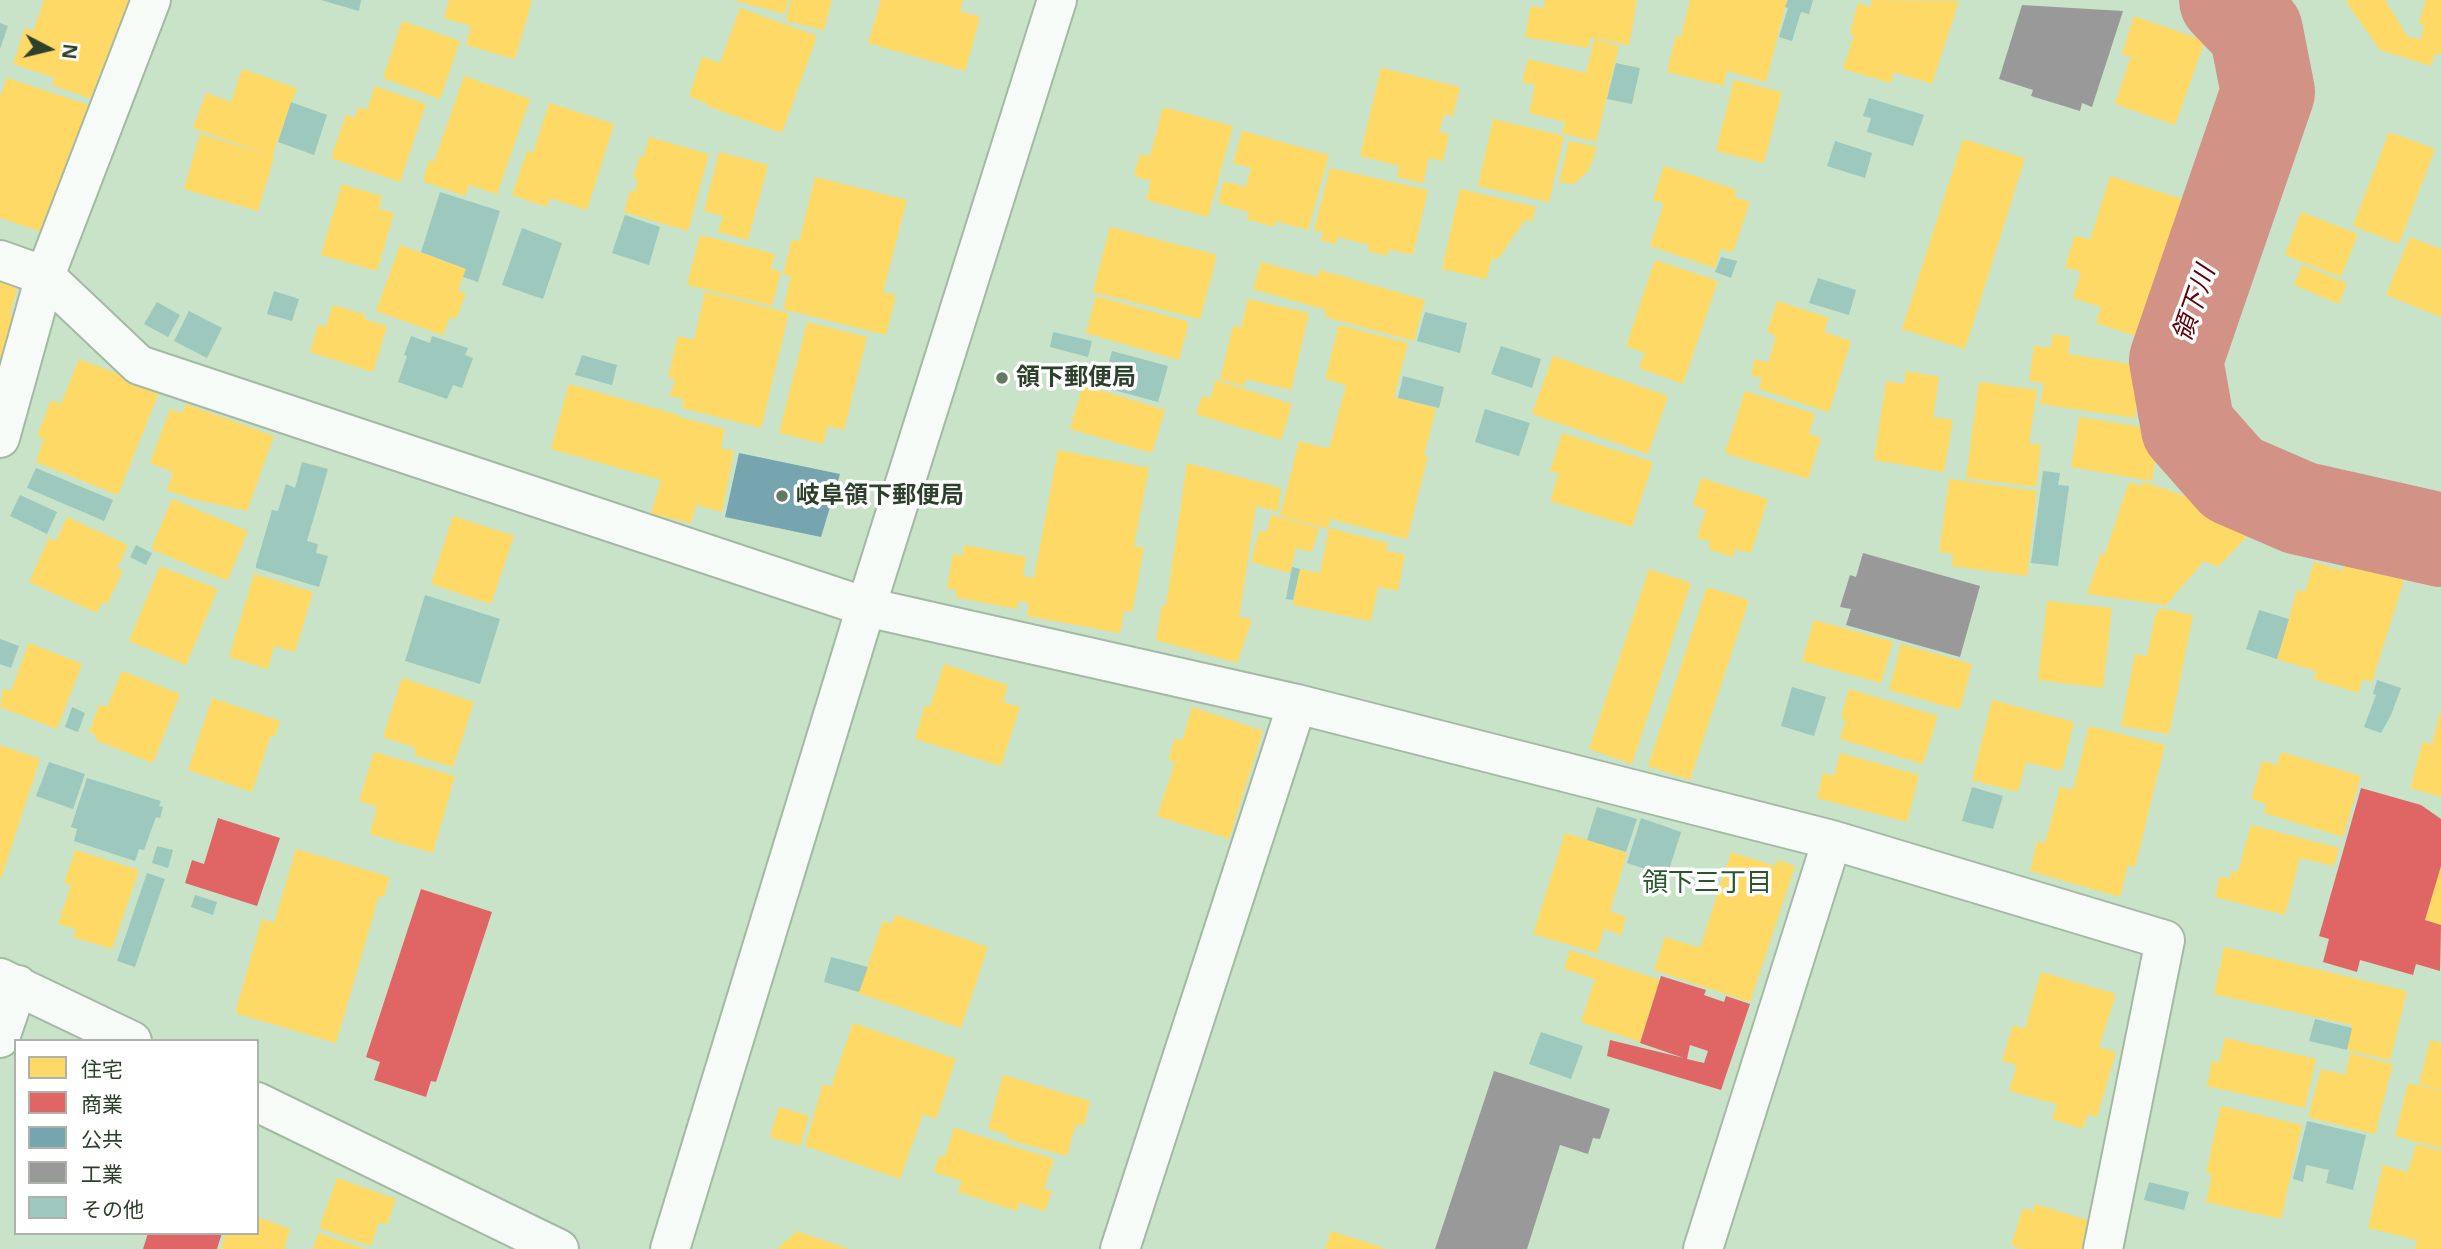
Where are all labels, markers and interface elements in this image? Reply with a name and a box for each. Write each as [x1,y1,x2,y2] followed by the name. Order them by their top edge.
[14,14,84,84] north arrow
[56,42,84,61] text: N
[2168,262,2222,346] water label: 領下川
[1016,364,1136,392] place label: 領下郵便局
[994,370,1010,386] marker: 領下郵便局
[796,482,964,510] place label: 岐阜領下郵便局
[774,488,790,504] marker: 岐阜領下郵便局
[1642,868,1772,900] district label: 領下三丁目
[14,1039,259,1235] legend
[81,1055,123,1083] text: 住宅
[81,1090,123,1118] text: 商業
[81,1125,123,1153] text: 公共
[81,1160,123,1188] text: 工業
[81,1195,144,1223] text: その他

